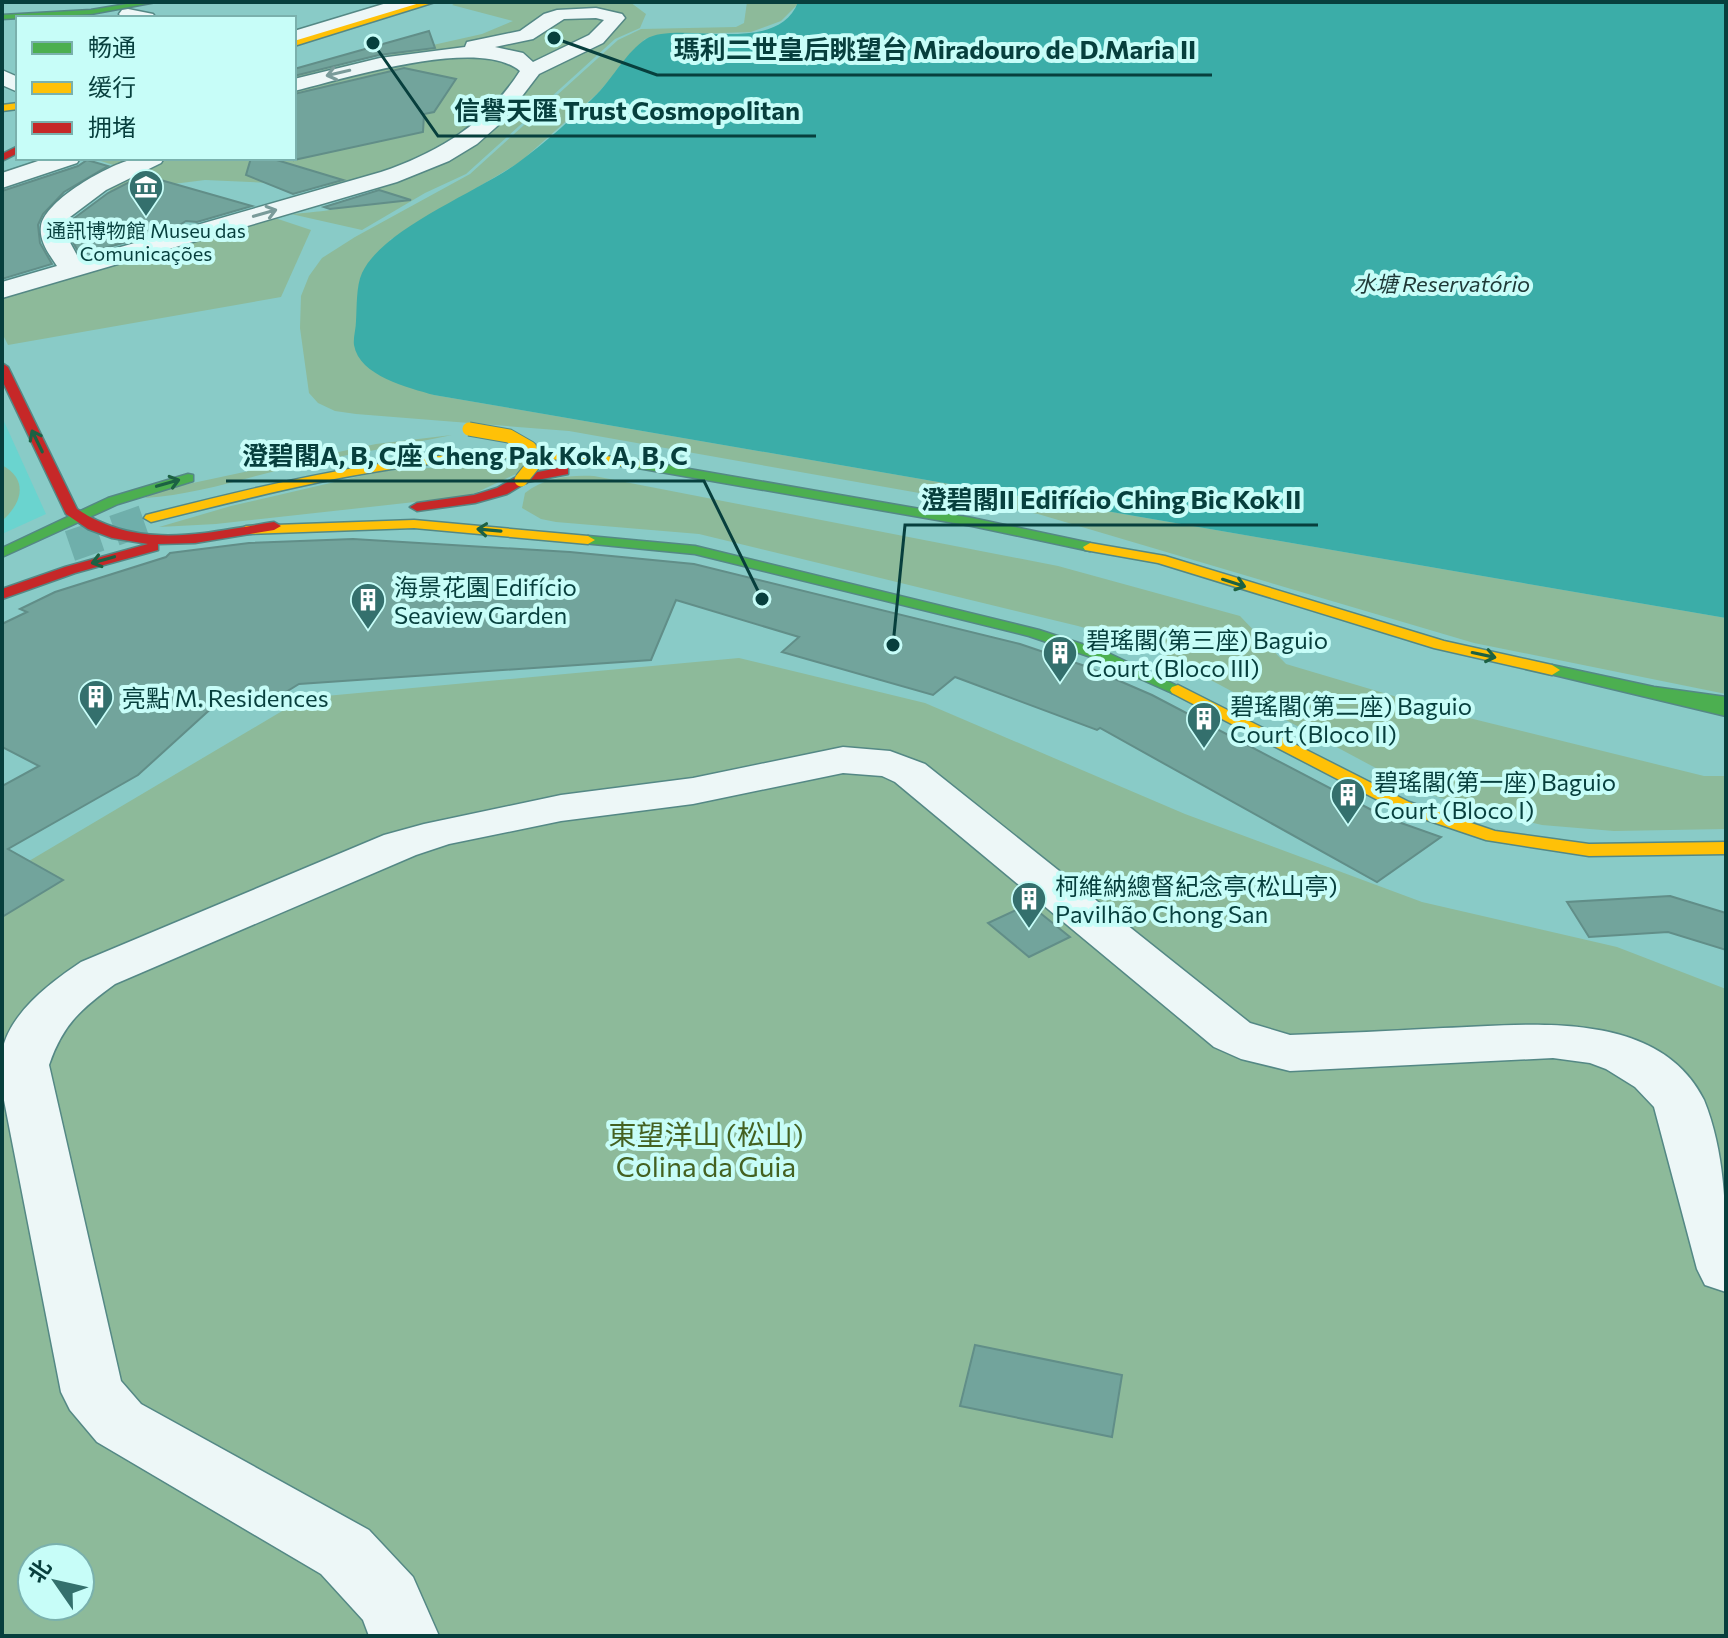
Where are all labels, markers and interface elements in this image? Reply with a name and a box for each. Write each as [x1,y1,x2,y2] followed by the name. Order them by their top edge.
[16,16,296,160] legend
[657,25,1212,75] callout: 瑪利二世皇后眺望台 Miradouro de D.Maria II
[88,32,136,61] text: 畅通
[674,33,1196,64] text: 瑪利二世皇后眺望台 Miradouro de D.Maria II
[326,66,352,81] one-way arrow
[88,72,136,101] text: 缓行
[438,86,816,136] callout: 信譽天匯 Trust Cosmopolitan
[454,94,800,125] text: 信譽天匯 Trust Cosmopolitan
[88,112,136,141] text: 拥堵
[127,168,165,218] museum icon: 通訊博物館 Museu das Comunicações
[252,205,278,220] one-way arrow
[46,218,246,265] place label: 通訊博物館 Museu das Comunicações
[1354,270,1530,297] water label: 水塘 Reservatório
[29,429,44,453] one-way arrow
[226,431,704,481] callout: 澄碧閣A, B, C座 Cheng Pak Kok A, B, C
[242,439,688,470] text: 澄碧閣A, B, C座 Cheng Pak Kok A, B, C
[154,475,180,490] one-way arrow
[905,475,1318,525] callout: 澄碧閣II Edifício Ching Bic Kok II
[921,483,1301,514] text: 澄碧閣II Edifício Ching Bic Kok II
[476,522,503,537] one-way arrow
[91,553,117,568] one-way arrow
[394,572,577,629] place label: 海景花園 Edifício Seaview Garden
[1221,576,1247,591] one-way arrow
[349,581,387,631] building icon: 海景花園 Edifício Seaview Garden
[1086,625,1328,682] place label: 碧瑤閣(第三座) Baguio Court (Bloco III)
[1041,634,1079,684] building icon: 碧瑤閣(第三座) Baguio Court (Bloco III)
[1471,648,1496,663] one-way arrow
[77,678,115,728] building icon: 亮點 M. Residences
[122,683,329,712] place label: 亮點 M. Residences
[1230,691,1472,748] place label: 碧瑤閣(第二座) Baguio Court (Bloco II)
[1185,700,1223,750] building icon: 碧瑤閣(第二座) Baguio Court (Bloco II)
[1374,767,1616,824] place label: 碧瑤閣(第一座) Baguio Court (Bloco I)
[1329,776,1367,826] building icon: 碧瑤閣(第一座) Baguio Court (Bloco I)
[1055,871,1337,928] place label: 柯維納總督紀念亭(松山亭) Pavilhão Chong San
[1010,880,1048,930] building icon: 柯維納總督紀念亭(松山亭) Pavilhão Chong San
[609,1117,803,1183] park label: 東望洋山 (松山) Colina da Guia
[16,1542,96,1622] north arrow
[22,1554,56,1587] text: 北

